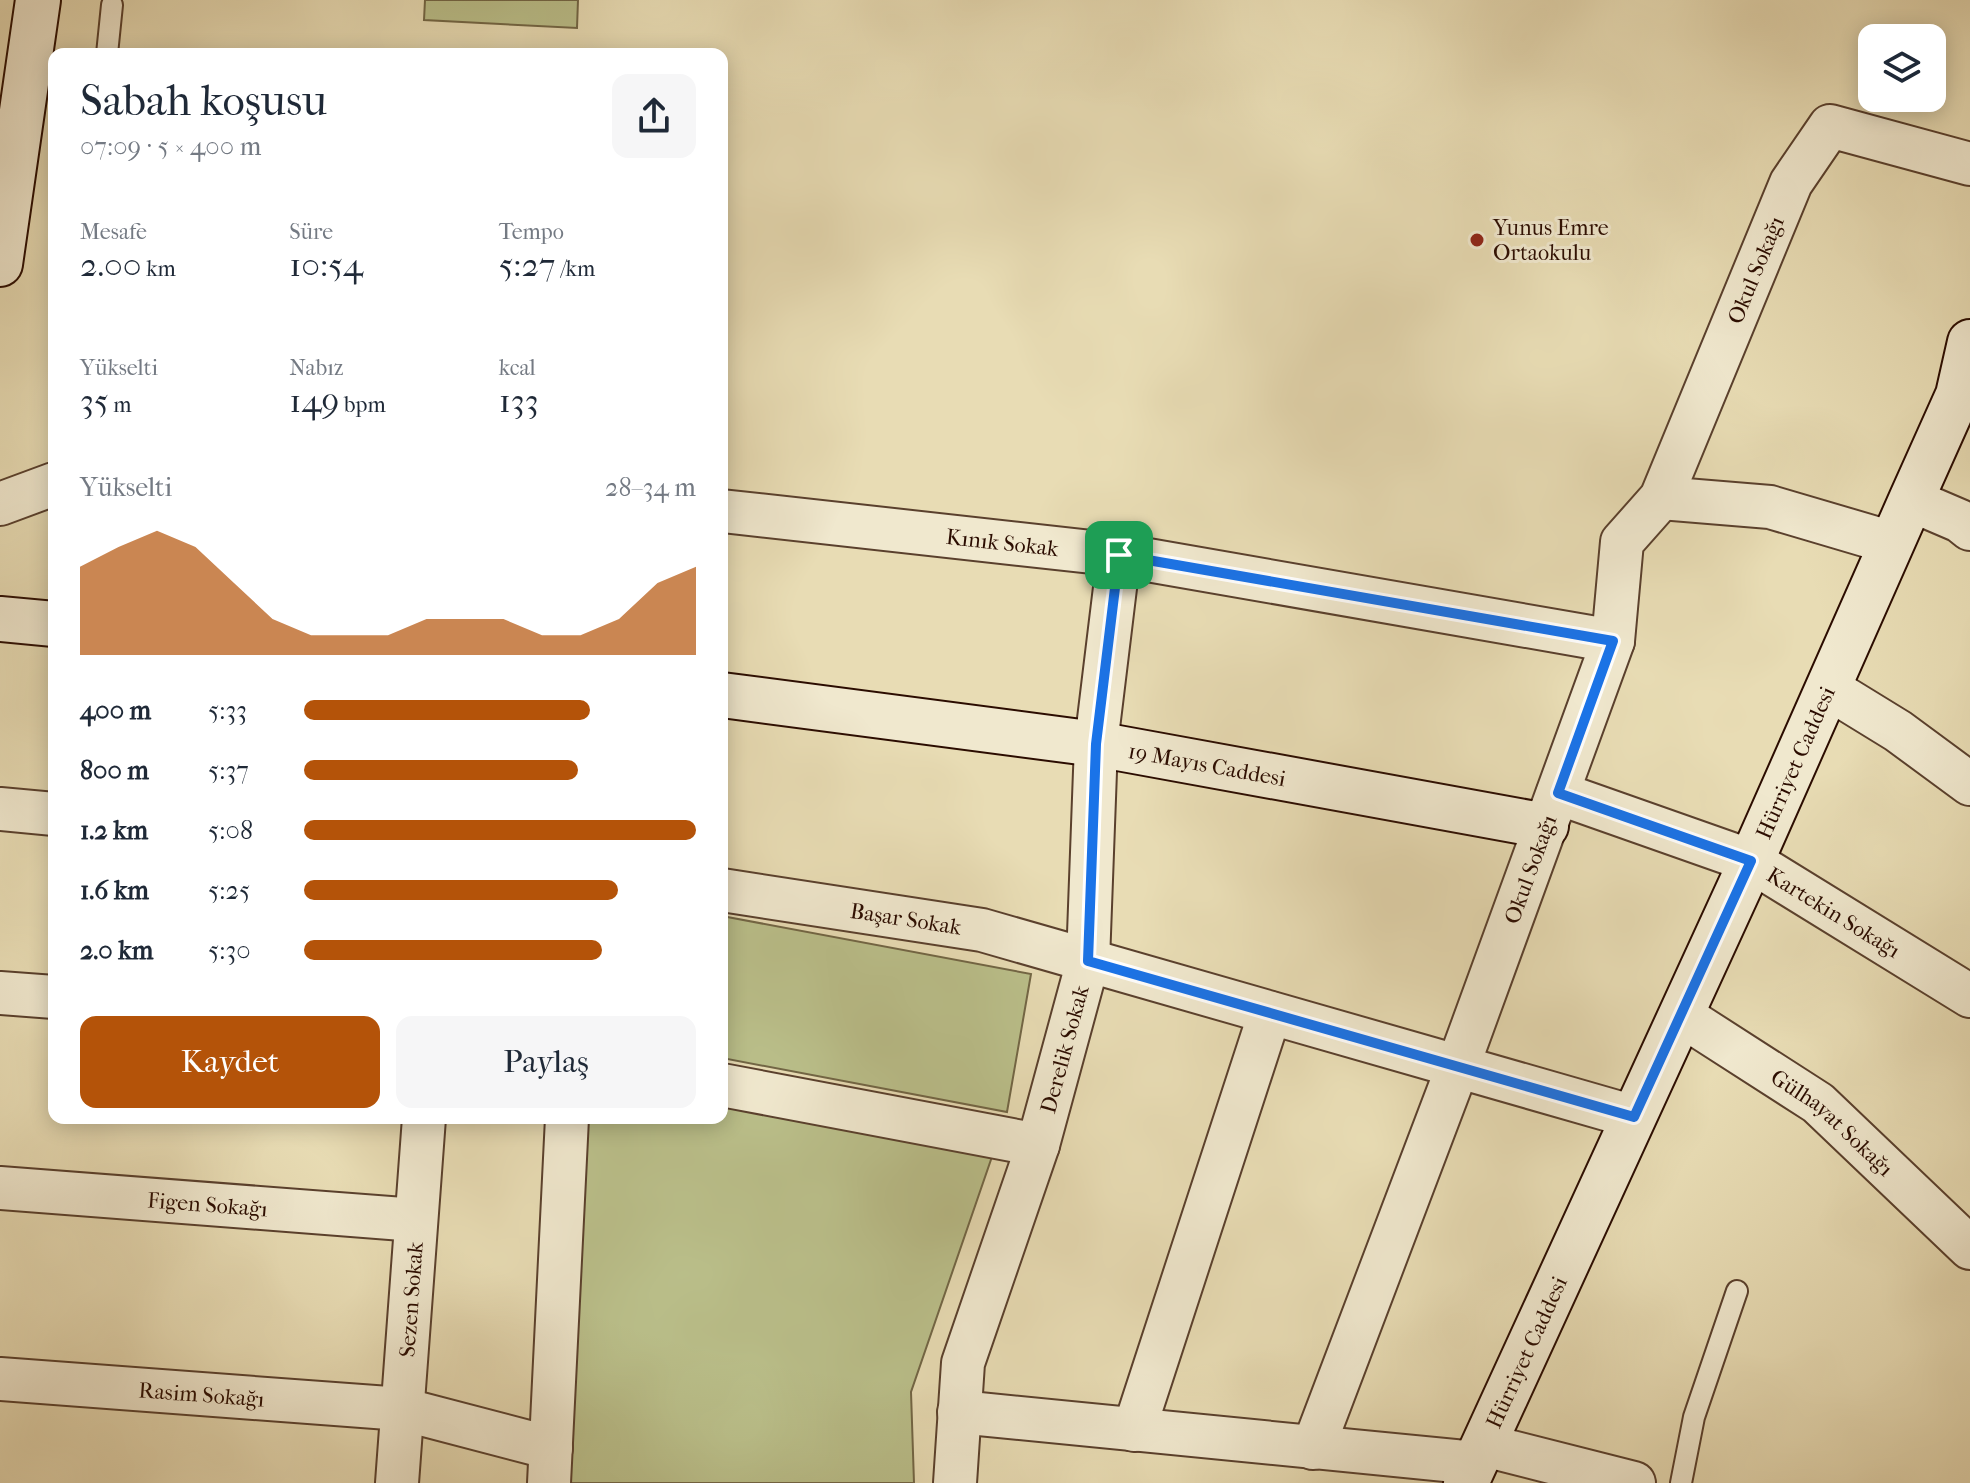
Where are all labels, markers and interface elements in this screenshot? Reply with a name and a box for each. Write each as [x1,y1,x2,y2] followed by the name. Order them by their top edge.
[1858,24,1946,112] map controls
[1858,24,1946,112] button: layers
[612,74,696,158] button: share
[80,75,327,126] text: Sabah koşusu
[80,131,261,162] text: 07:09 · 5 × 400 m
[1722,212,1790,328] street label: Okul Sokağı
[1492,215,1609,266] place label: Yunus Emre Ortaokulu
[80,219,147,245] text: Mesafe
[289,219,333,245] text: Süre
[499,219,564,245] text: Tempo
[1468,231,1486,249] marker: Yunus Emre Ortaokulu
[80,245,142,285] text: 2.00
[289,245,363,285] text: 10:54
[499,245,555,285] text: 5:27
[142,256,176,282] text: km
[555,256,595,282] text: /km
[80,355,158,381] text: Yükselti
[289,355,343,381] text: Nabız
[499,355,536,381] text: kcal
[80,381,109,421] text: 35
[289,381,339,421] text: 149
[499,381,539,421] text: 133
[109,392,132,418] text: m
[339,392,386,418] text: bpm
[80,472,172,503] text: Yükselti
[605,472,696,503] text: 28–34 m
[1085,521,1153,589] pin
[945,524,1060,562] street label: Kınık Sokak
[1097,533,1141,577] icon: arrive
[1751,682,1841,843] street label: Hürriyet Caddesi
[80,695,151,726] text: 400 m
[208,695,247,726] text: 5:33
[1126,738,1288,792] street label: 19 Mayıs Caddesi
[80,755,149,786] text: 800 m
[208,755,249,786] text: 5:37
[1499,811,1563,928] street label: Okul Sokağı
[80,815,148,846] text: 1.2 km
[208,815,253,846] text: 5:08
[1762,862,1905,964] street label: Kartekin Sokağı
[80,875,149,906] text: 1.6 km
[208,875,250,906] text: 5:25
[848,898,964,941] street label: Başar Sokak
[80,935,153,966] text: 2.0 km
[208,935,251,966] text: 5:30
[1035,982,1095,1116] street label: Derelik Sokak
[80,1016,380,1108] button: Kaydet
[396,1016,696,1108] button: Paylaş
[1766,1064,1899,1182] street label: Gülhayat Sokağı
[146,1187,269,1223] street label: Figen Sokağı
[394,1240,429,1358] street label: Sezen Sokak
[1481,1272,1573,1433] street label: Hürriyet Caddesi
[137,1377,266,1413] street label: Rasim Sokağı

